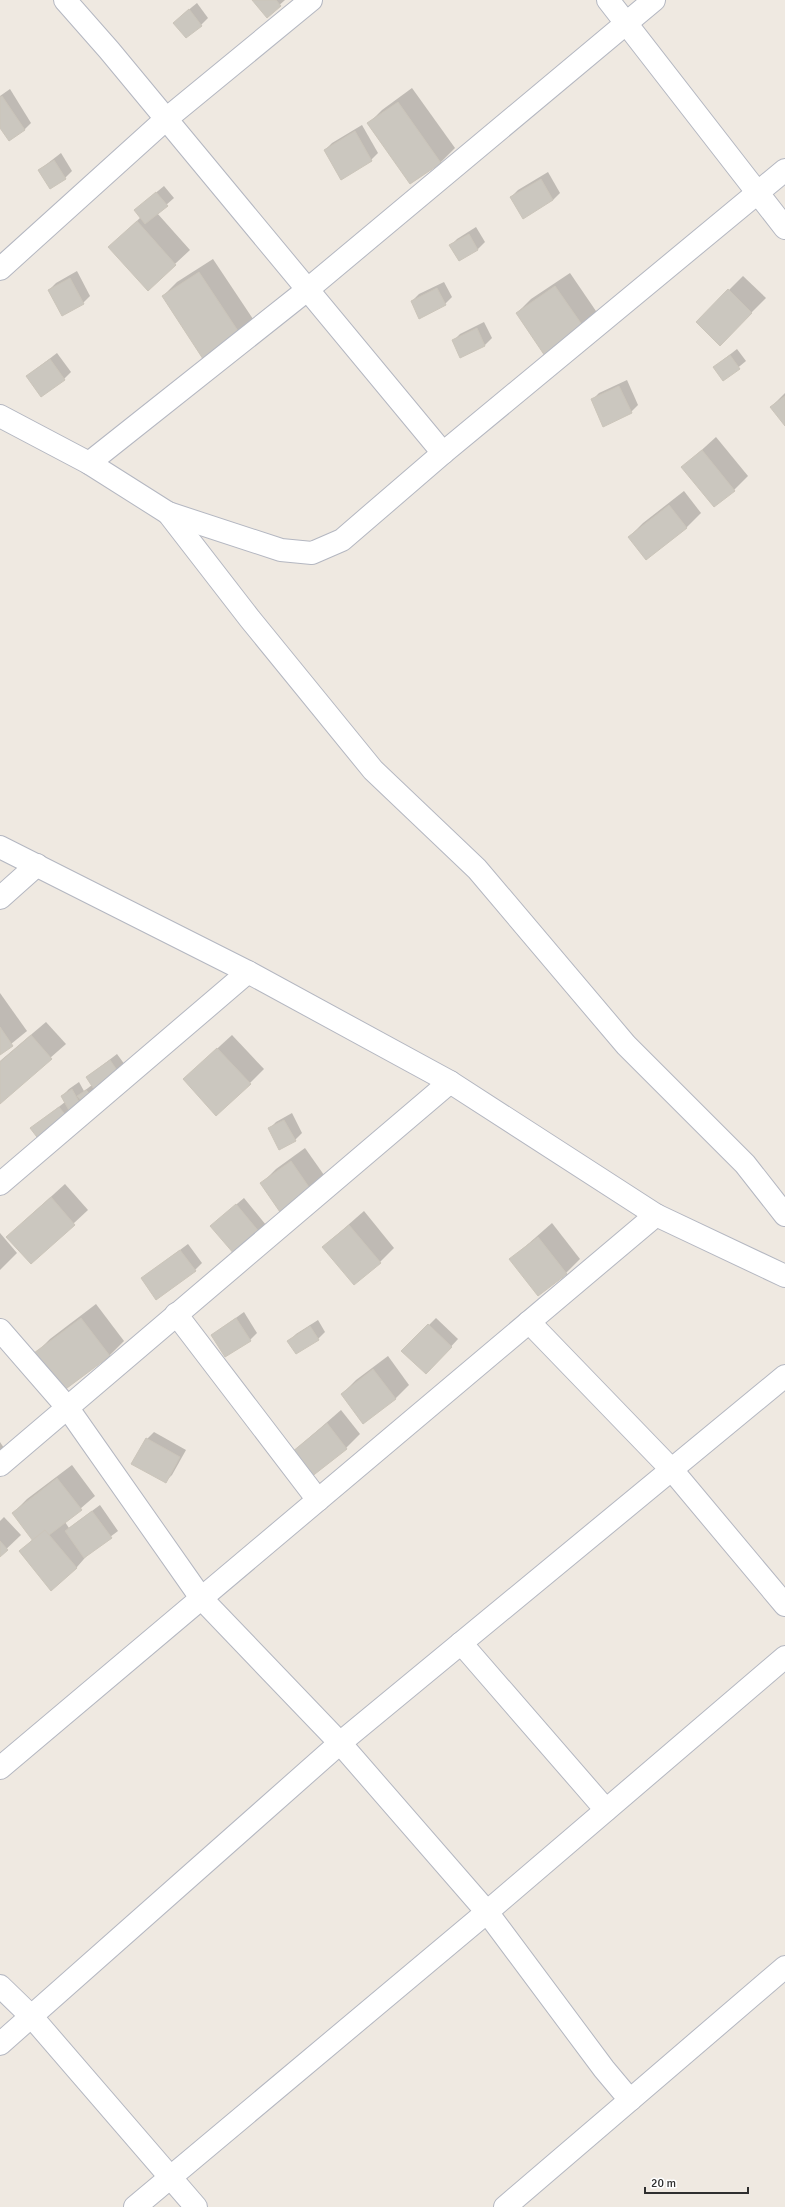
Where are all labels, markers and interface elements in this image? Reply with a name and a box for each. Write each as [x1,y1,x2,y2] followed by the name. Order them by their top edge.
[645,2169,748,2195] scale bar
[651,2176,676,2191] text: 20 m

